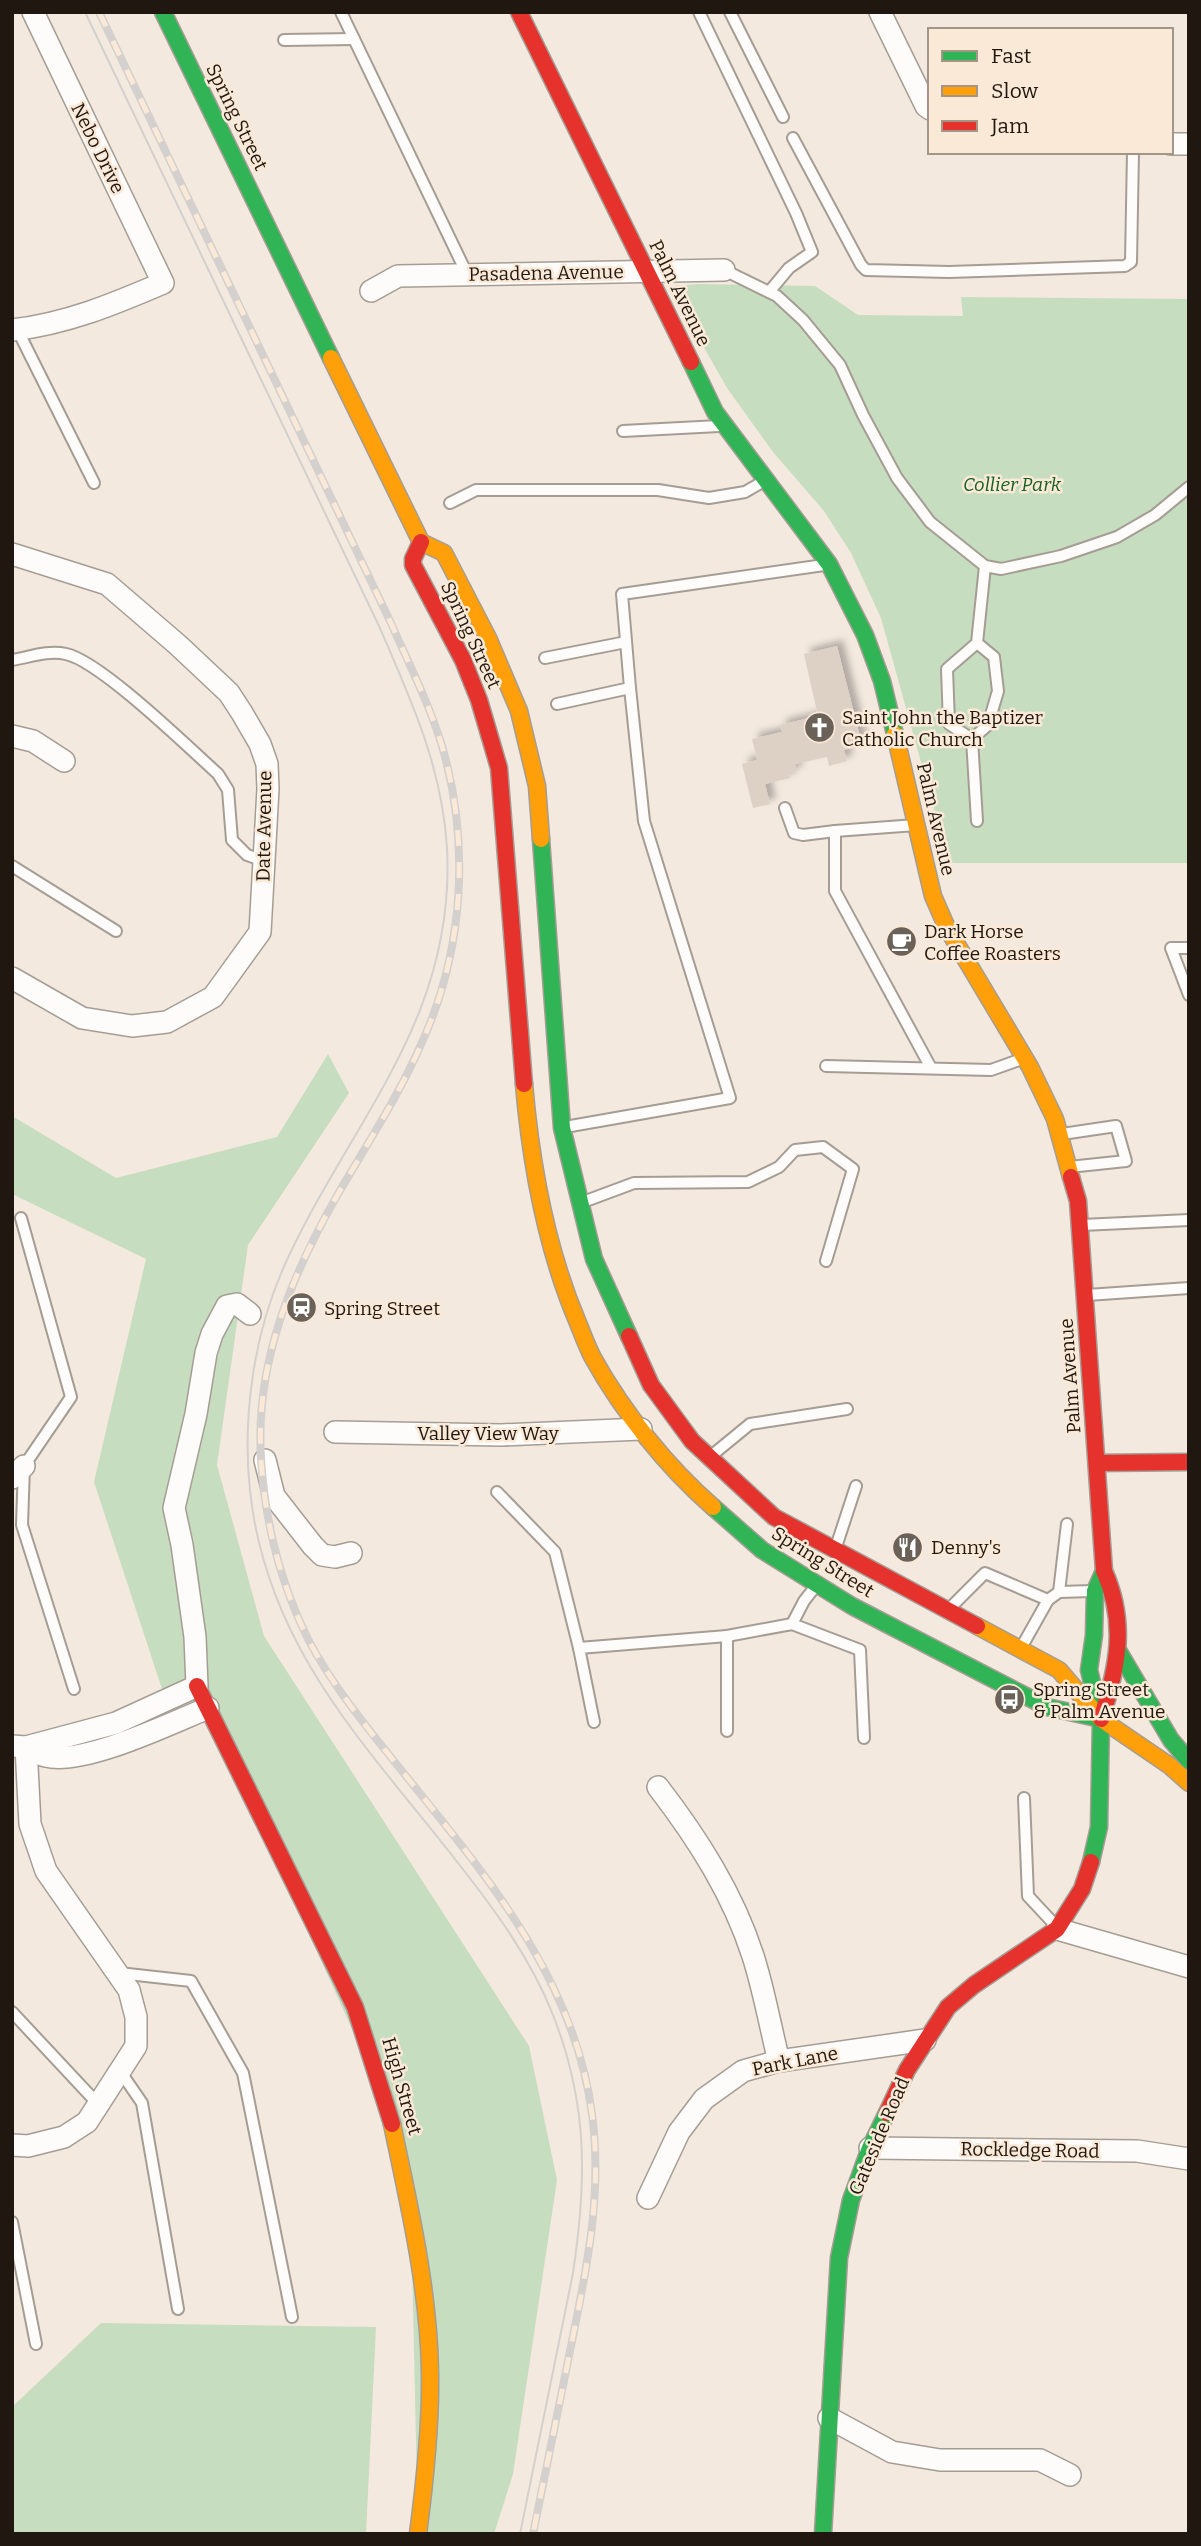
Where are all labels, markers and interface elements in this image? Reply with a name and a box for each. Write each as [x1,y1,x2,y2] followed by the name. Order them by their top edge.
[928,28,1173,154] legend
[991,43,1032,69] text: Fast
[201,60,273,174] street label: Spring Street
[991,78,1038,104] text: Slow
[66,99,130,197] street label: Nebo Drive
[990,113,1029,139] text: Jam
[644,236,716,350] street label: Palm Avenue
[468,260,624,286] street label: Pasadena Avenue
[963,473,1062,496] park label: Collier Park
[436,578,506,693] street label: Spring Street
[842,706,1044,751] place label: Saint John the Baptizer Catholic Church
[802,711,836,745] church icon: Saint John the Baptizer Catholic Church
[912,760,960,878] street label: Palm Avenue
[252,770,276,882] street label: Date Avenue
[924,920,1061,965] place label: Dark Horse Coffee Roasters
[884,925,918,959] cafe icon: Dark Horse Coffee Roasters
[284,1291,318,1325] station icon: Spring Street
[324,1297,440,1320] place label: Spring Street
[1055,1318,1085,1434] street label: Palm Avenue
[417,1422,560,1445] street label: Valley View Way
[768,1522,878,1603] street label: Spring Street
[891,1530,925,1564] restaurant icon: Denny's
[931,1536,1001,1559] place label: Denny's
[1033,1678,1165,1723] place label: Spring Street & Palm Avenue
[993,1683,1027,1717] bus stop icon: Spring Street & Palm Avenue
[377,2035,427,2138] street label: High Street
[750,2041,840,2081] street label: Park Lane
[844,2073,914,2199] street label: Gateside Road
[960,2137,1100,2163] street label: Rockledge Road

